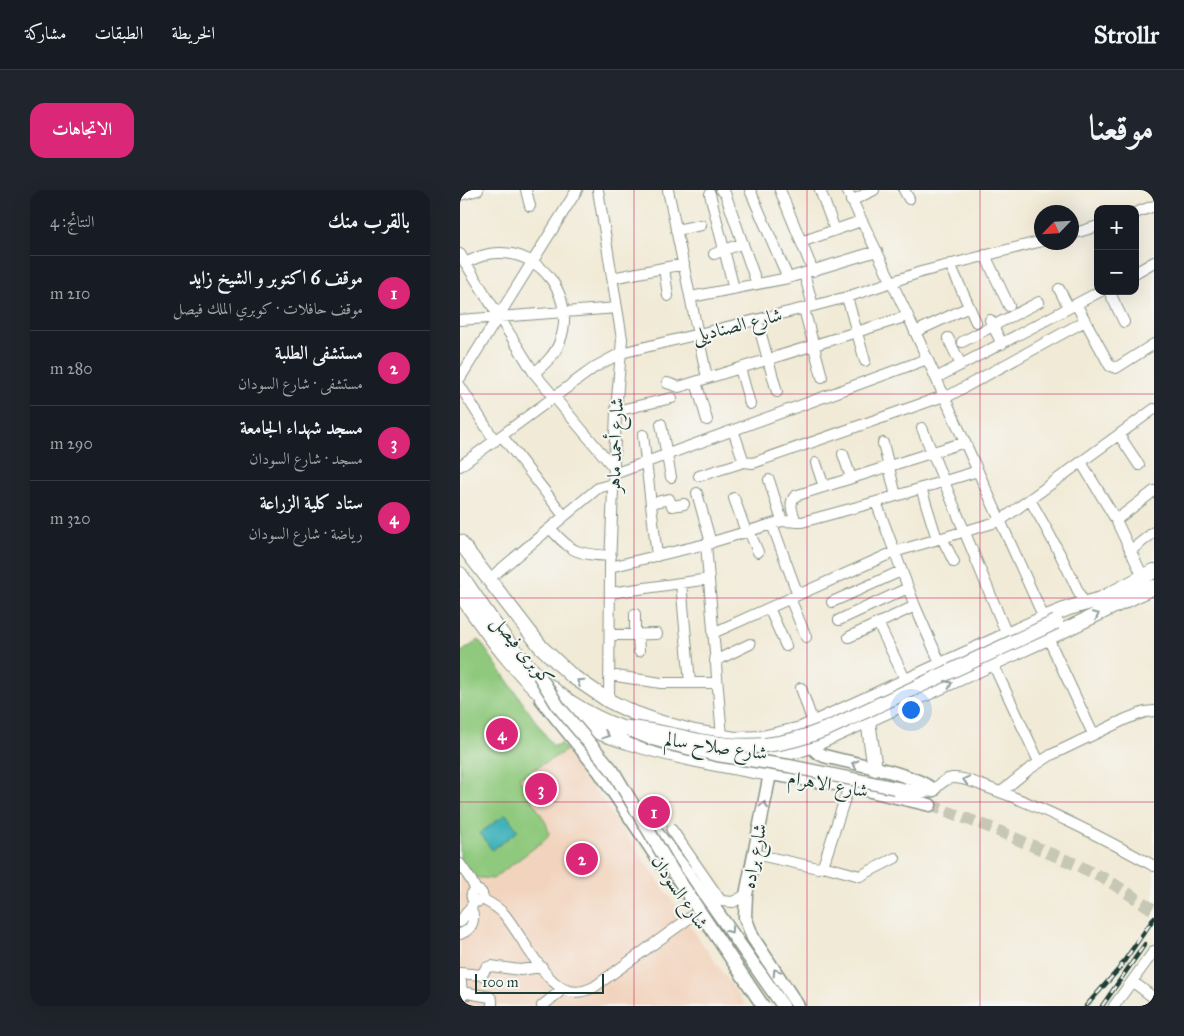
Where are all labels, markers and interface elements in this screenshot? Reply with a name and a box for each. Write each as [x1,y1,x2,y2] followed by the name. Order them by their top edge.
[1094,20,1159,50] text: Strollr
[25,22,66,44] text: مشاركة
[94,22,143,44] text: الطبقات
[171,22,215,44] text: الخريطة
[30,103,134,158] button: الاتجاهات
[1089,106,1154,149] text: موقعنا
[1034,205,1079,250] north arrow
[1094,205,1139,295] map controls
[1094,205,1139,250] button: +
[328,208,410,234] text: بالقرب منك
[50,212,95,231] text: النتائج: 4
[1094,250,1139,295] button: −
[189,266,363,289] text: موقف 6 اكتوبر و الشيخ زايد
[50,284,90,303] text: 210 m
[391,284,397,303] text: 1
[173,299,363,318] text: موقف حافلات · كوبري الملك فيصل
[690,303,785,351] street label: شارع الصناديلى
[275,341,363,364] text: مستشفى الطلبة
[50,359,93,378] text: 280 m
[390,359,398,378] text: 2
[238,374,363,393] text: مستشفى · شارع السودان
[601,397,632,495] street label: شارع أحمد ماهر
[240,416,363,439] text: مسجد شهداء الجامعة
[50,434,93,453] text: 290 m
[391,434,397,453] text: 3
[249,449,363,468] text: مسجد · شارع السودان
[260,491,363,514] text: ستاد كلية الزراعة
[50,509,91,528] text: 320 m
[390,509,398,528] text: 4
[248,524,363,543] text: رياضة · شارع السودان
[486,610,559,691] street label: كوبرى فيصل
[1091,611,1100,621] one-way arrow
[577,679,586,688] one-way arrow
[944,680,953,690] one-way arrow
[898,697,924,723] your location
[486,715,518,753] pin: 4
[662,727,769,771] street label: شارع صلاح سالم
[601,729,610,739] one-way arrow
[851,759,860,770] one-way arrow
[785,766,870,807] street label: شارع الاهرام
[525,770,557,808] pin: 3
[962,776,970,786] one-way arrow
[638,793,670,831] pin: 1
[758,800,768,809] one-way arrow
[736,822,775,891] street label: شارع براده
[566,840,598,878] pin: 2
[643,850,713,936] street label: شارع السودان
[724,924,733,933] one-way arrow
[772,968,782,977] one-way arrow
[475,971,604,994] scale bar
[482,974,519,991] text: 100 m

